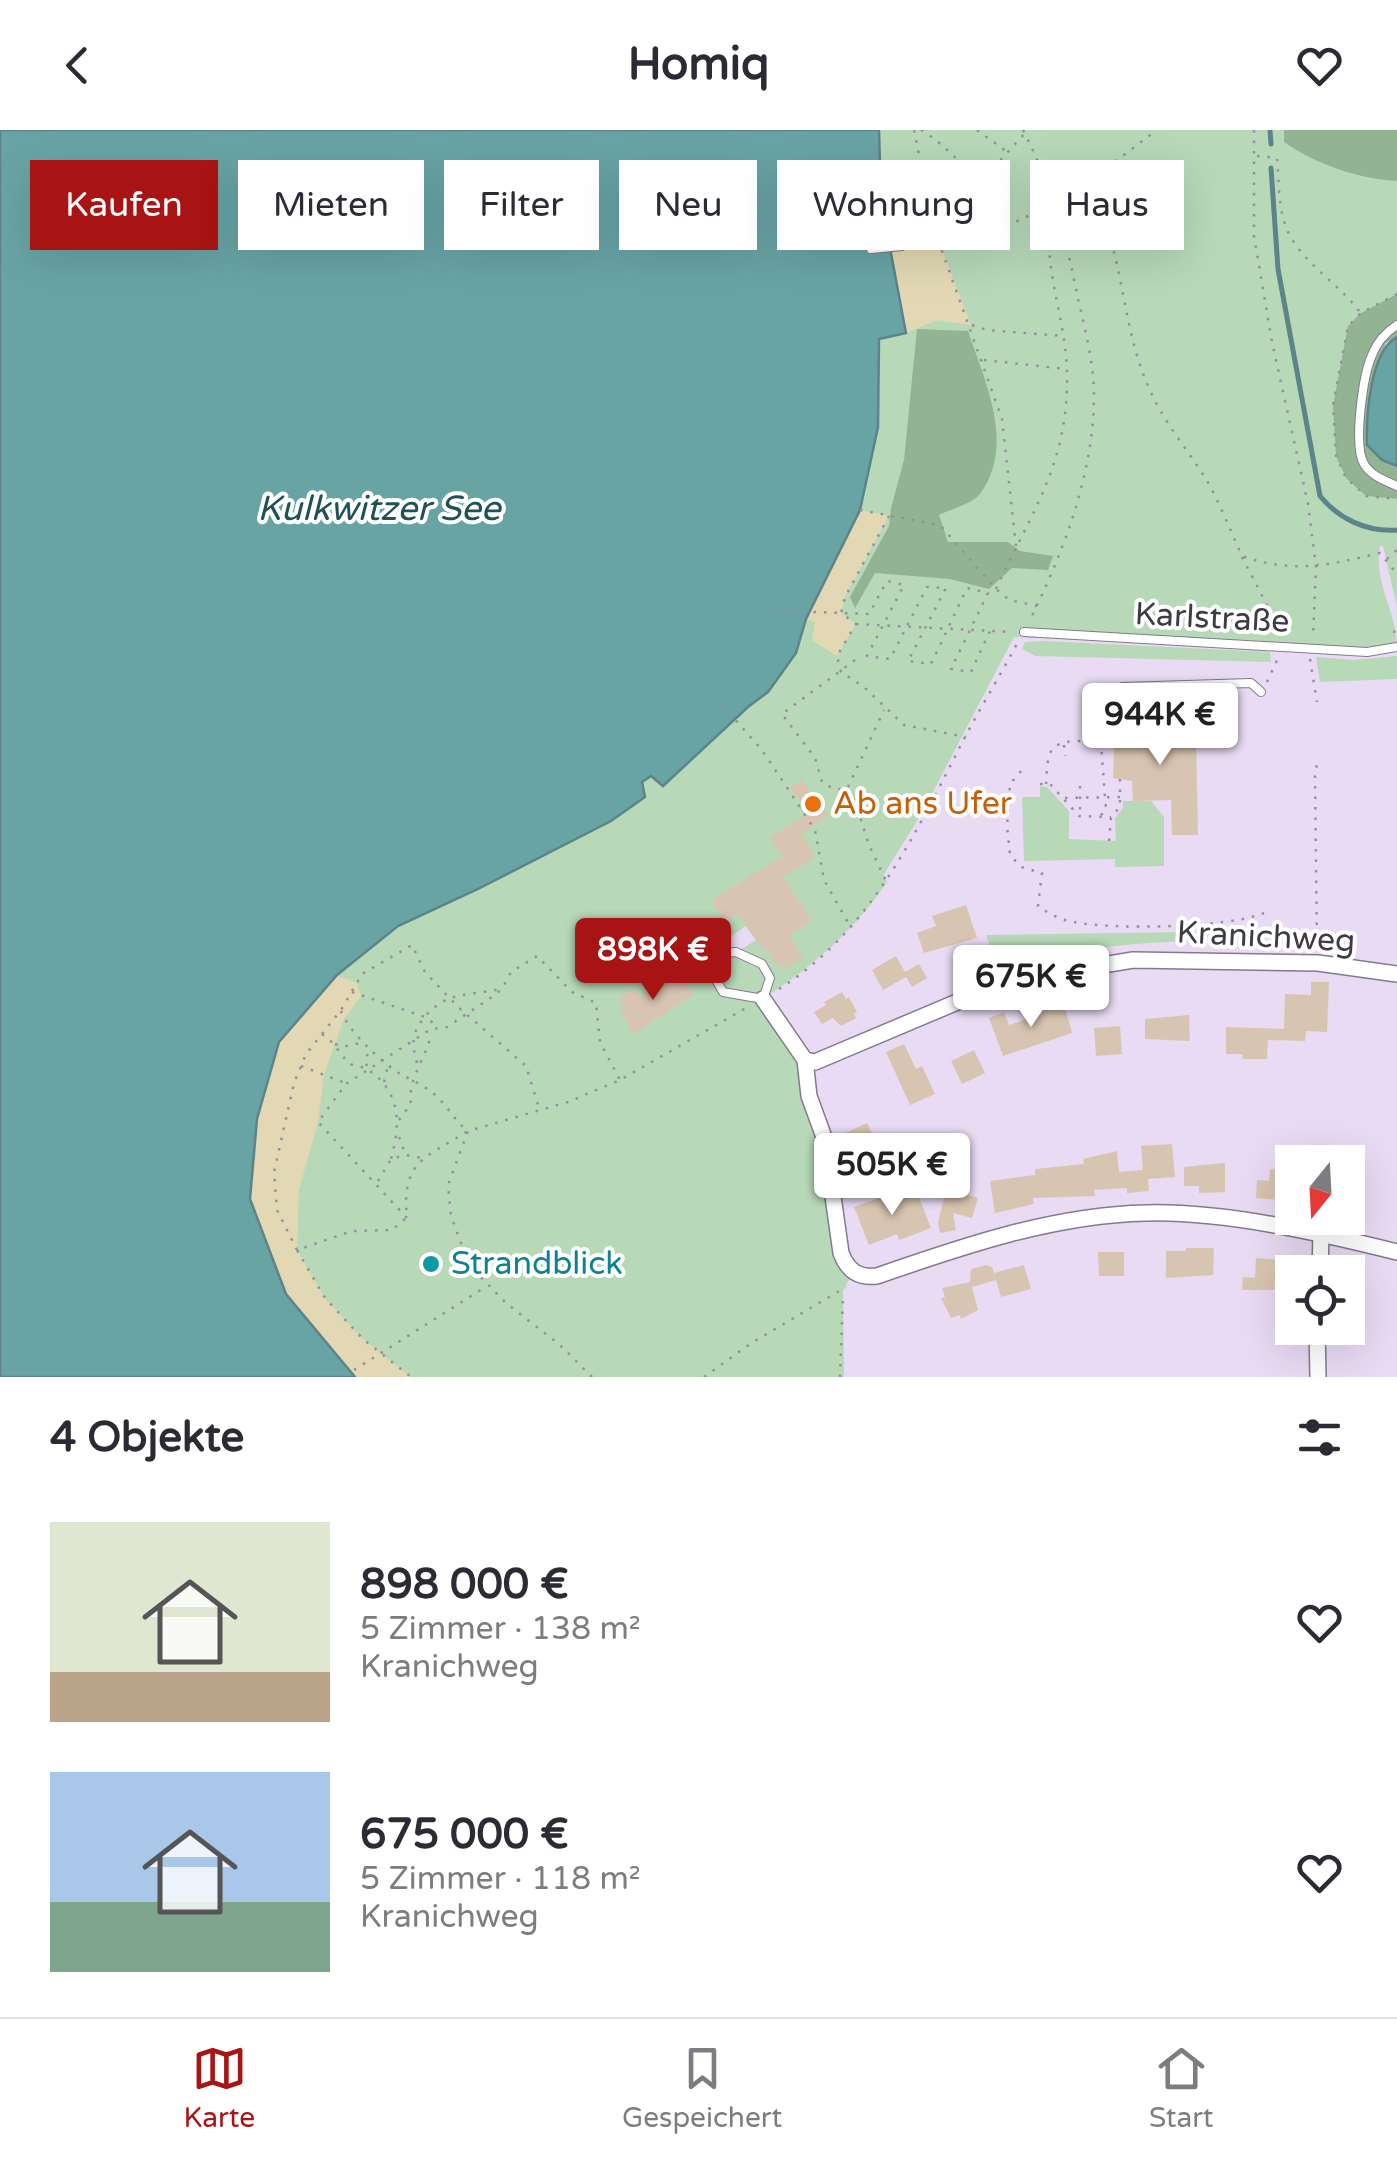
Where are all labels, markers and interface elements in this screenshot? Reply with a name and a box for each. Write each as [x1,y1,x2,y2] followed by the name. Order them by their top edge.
[50,38,105,93] icon: back
[628,38,769,92] text: Homiq
[1292,38,1347,93] icon: heart
[30,160,218,250] chip: Kaufen
[238,160,424,250] chip: Mieten
[444,160,599,250] chip: Filter
[619,160,757,250] chip: Neu
[777,160,1010,250] chip: Wohnung
[1030,160,1184,250] chip: Haus
[257,488,503,530] water label: Kulkwitzer See
[1134,595,1290,641] street label: Karlstraße
[1079,683,1241,768] pin: 944K €
[1104,696,1216,734] text: 944K €
[833,785,1013,823] place label: Ab ans Ufer
[802,793,824,815] marker: Ab ans Ufer
[1176,913,1356,961] street label: Kranichweg
[572,918,734,1003] pin: 898K €
[597,931,709,969] text: 898K €
[950,945,1112,1030] pin: 675K €
[975,958,1087,996] text: 675K €
[811,1133,973,1218] pin: 505K €
[1275,1145,1365,1235] north arrow
[1275,1145,1365,1345] map controls
[836,1146,948,1184] text: 505K €
[451,1245,623,1283] place label: Strandblick
[420,1253,442,1275] marker: Strandblick
[1275,1255,1365,1345] button: locate
[1292,1410,1347,1465] icon: filters
[50,1412,244,1463] text: 4 Objekte
[360,1559,569,1610] text: 898 000 €
[130,1562,250,1682] icon: home
[1292,1595,1347,1650] icon: heart
[360,1610,641,1648] text: 5 Zimmer · 138 m²
[360,1648,539,1686] text: Kranichweg
[360,1809,569,1860] text: 675 000 €
[130,1812,250,1932] icon: home
[1292,1845,1347,1900] icon: heart
[360,1860,641,1898] text: 5 Zimmer · 118 m²
[360,1898,539,1936] text: Kranichweg
[183,2041,255,2135] tab: Karte
[622,2041,782,2135] tab: Gespeichert
[1149,2041,1214,2135] tab: Start

